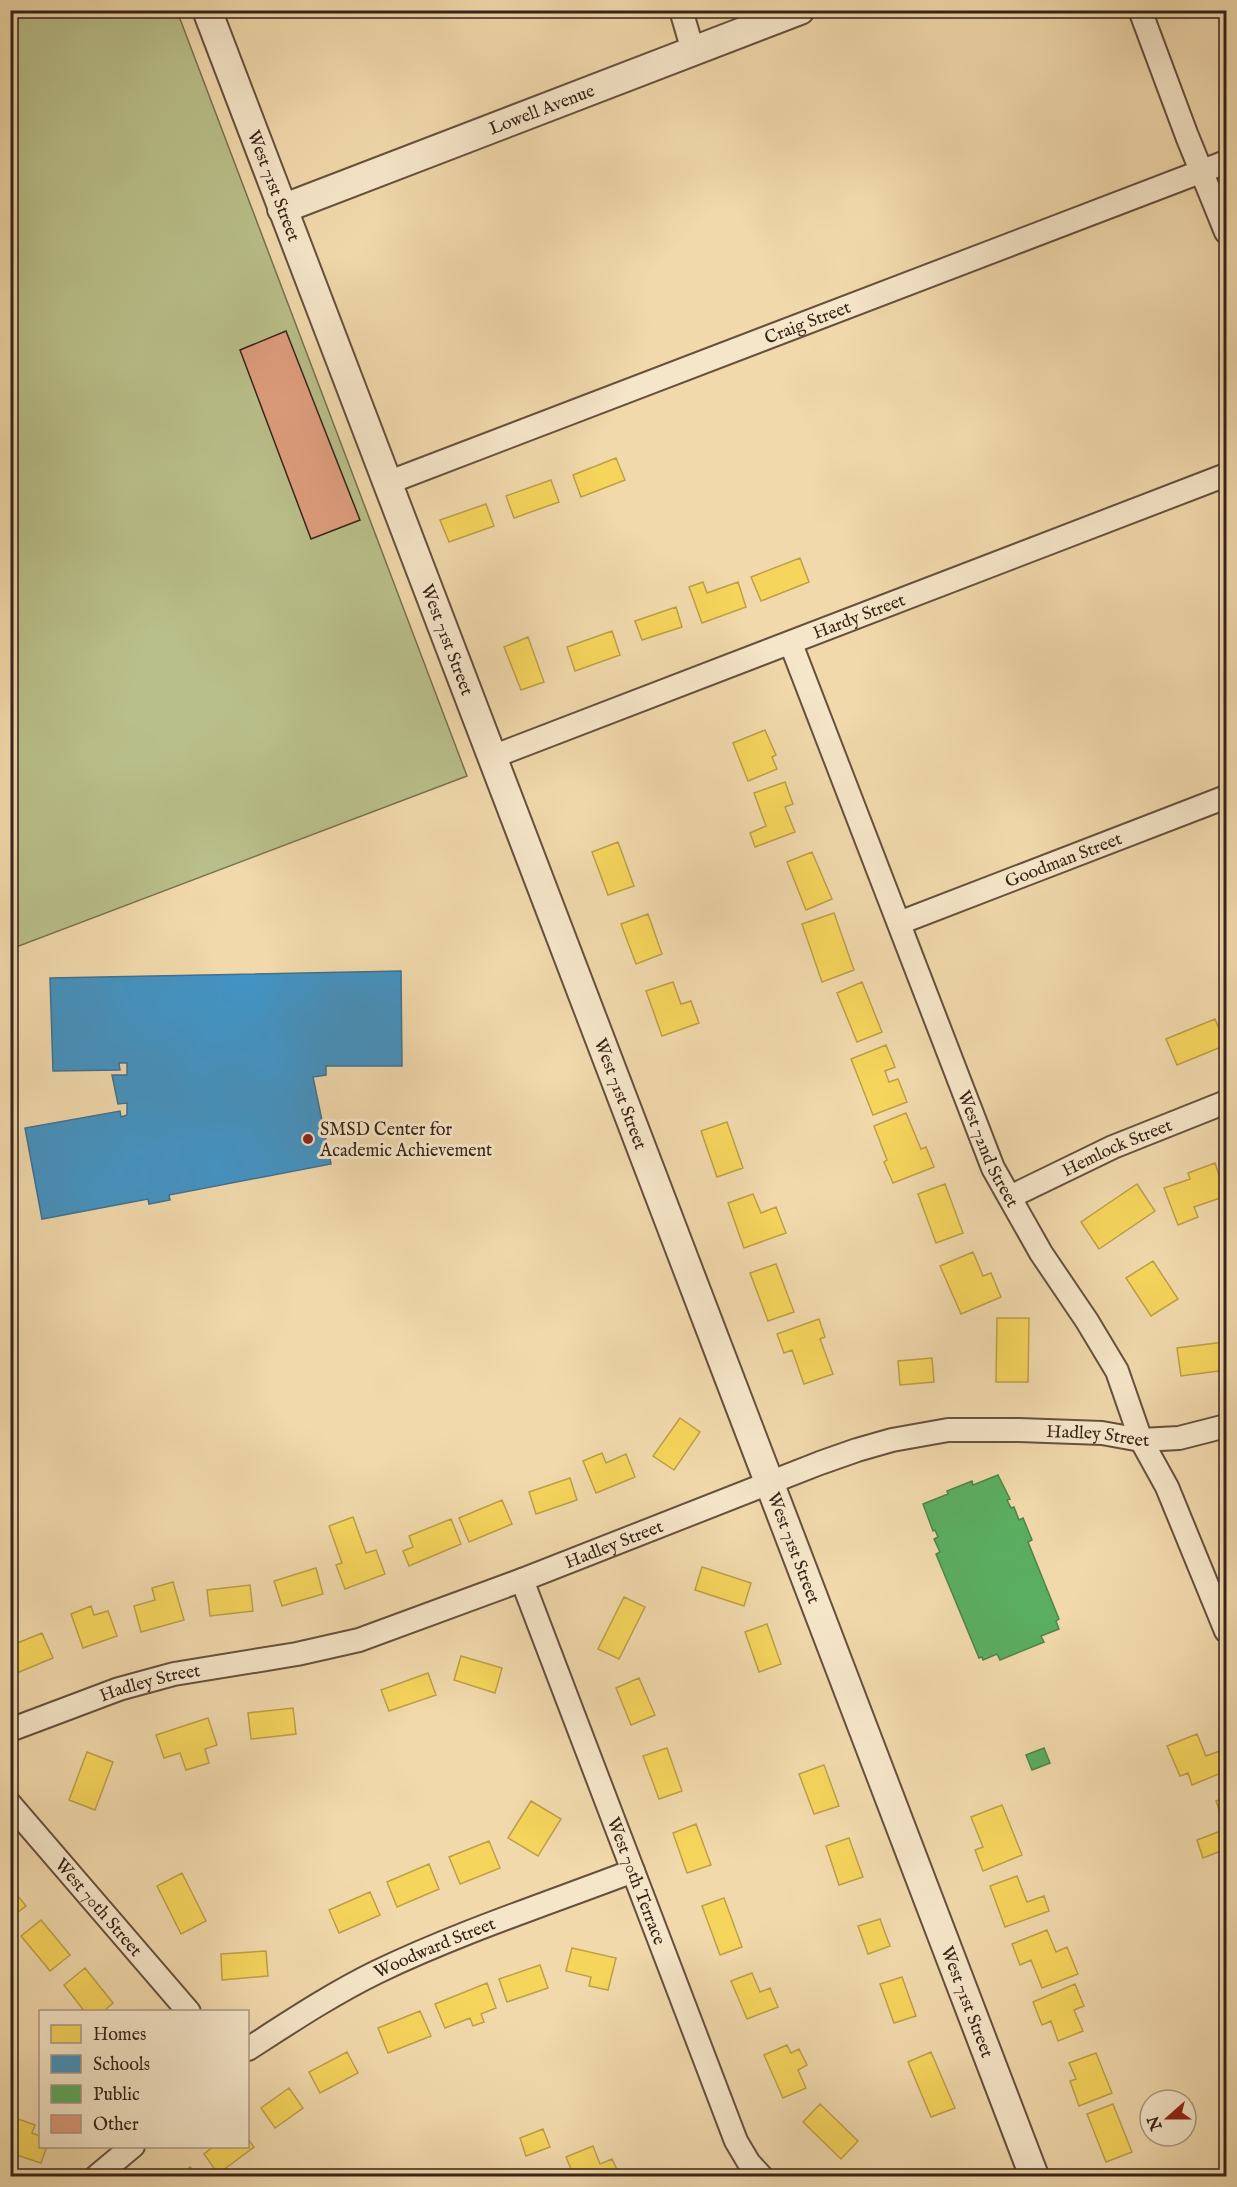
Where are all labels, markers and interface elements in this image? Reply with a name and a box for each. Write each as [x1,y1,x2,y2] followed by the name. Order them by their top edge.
[486,80,598,141] street label: Lowell Avenue
[241,127,304,245] street label: West 71st Street
[761,297,854,351] street label: Craig Street
[414,581,478,699] street label: West 71st Street
[810,589,909,646] street label: Hardy Street
[1002,828,1125,894] street label: Goodman Street
[588,1035,651,1153] street label: West 71st Street
[951,1087,1023,1212] street label: West 72nd Street
[1059,1115,1176,1183] street label: Hemlock Street
[319,1119,492,1163] place label: SMSD Center for Academic Achievement
[301,1132,315,1146] marker: SMSD Center for Academic Achievement
[1046,1421,1150,1453] street label: Hadley Street
[761,1489,824,1607] street label: West 71st Street
[562,1516,667,1575] street label: Hadley Street
[97,1660,202,1708] street label: Hadley Street
[601,1814,670,1948] street label: West 70th Terrace
[49,1854,146,1962] street label: West 70th Street
[371,1913,499,1985] street label: Woodward Street
[934,1943,998,2061] street label: West 71st Street
[39,2010,249,2148] legend
[93,2024,146,2047] text: Homes
[93,2054,150,2077] text: Schools
[93,2084,140,2107] text: Public
[1138,2088,1198,2148] north arrow
[1144,2112,1168,2134] text: N
[93,2114,139,2137] text: Other

